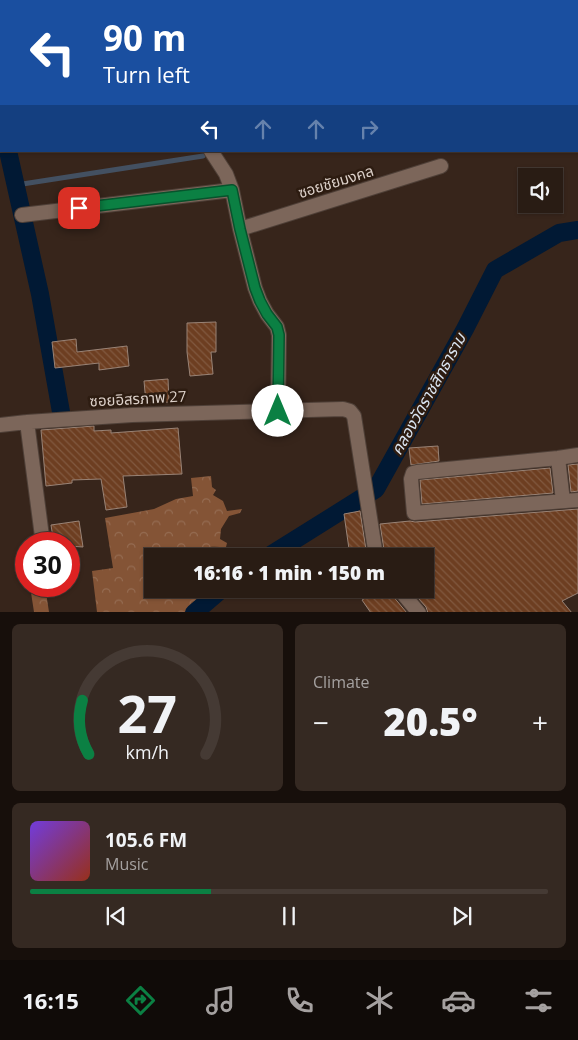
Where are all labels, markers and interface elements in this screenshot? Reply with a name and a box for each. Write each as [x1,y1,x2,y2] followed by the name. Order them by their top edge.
[103,14,186,61] text: 90 m
[20,20,85,85] icon: left
[103,59,190,89] text: Turn left
[196,115,224,143] icon: left
[249,115,277,143] icon: ahead
[302,115,330,143] icon: ahead
[355,115,383,143] icon: right
[295,160,376,202] street label: ซอยชัยมงคล
[518,168,563,213] map controls
[518,168,563,213] button: sound
[58,187,100,229] pin
[65,194,93,222] icon: arrive
[385,328,471,459] water label: คลองวัดราชสิทธาราม
[251,384,303,436] position arrow
[89,385,187,411] street label: ซอยอิสรภาพ 27
[15,532,80,597] speed limit sign: 30
[193,560,385,586] text: 16:16 · 1 min · 150 m
[313,671,370,693] text: Climate
[118,677,177,748] text: 27
[384,695,477,747] text: 20.5°
[313,703,329,741] text: −
[532,703,548,741] text: +
[126,740,169,764] text: km/h
[105,827,187,853] text: 105.6 FM
[105,853,149,875] text: Music
[102,902,130,930] icon: previous
[275,902,303,930] icon: pause
[448,902,476,930] icon: next
[123,983,158,1018] icon: directions
[203,983,238,1018] icon: music
[282,983,317,1018] icon: phone
[362,983,397,1018] icon: climate
[441,983,476,1018] icon: car
[521,983,556,1018] icon: filters
[22,985,79,1015] text: 16:15

